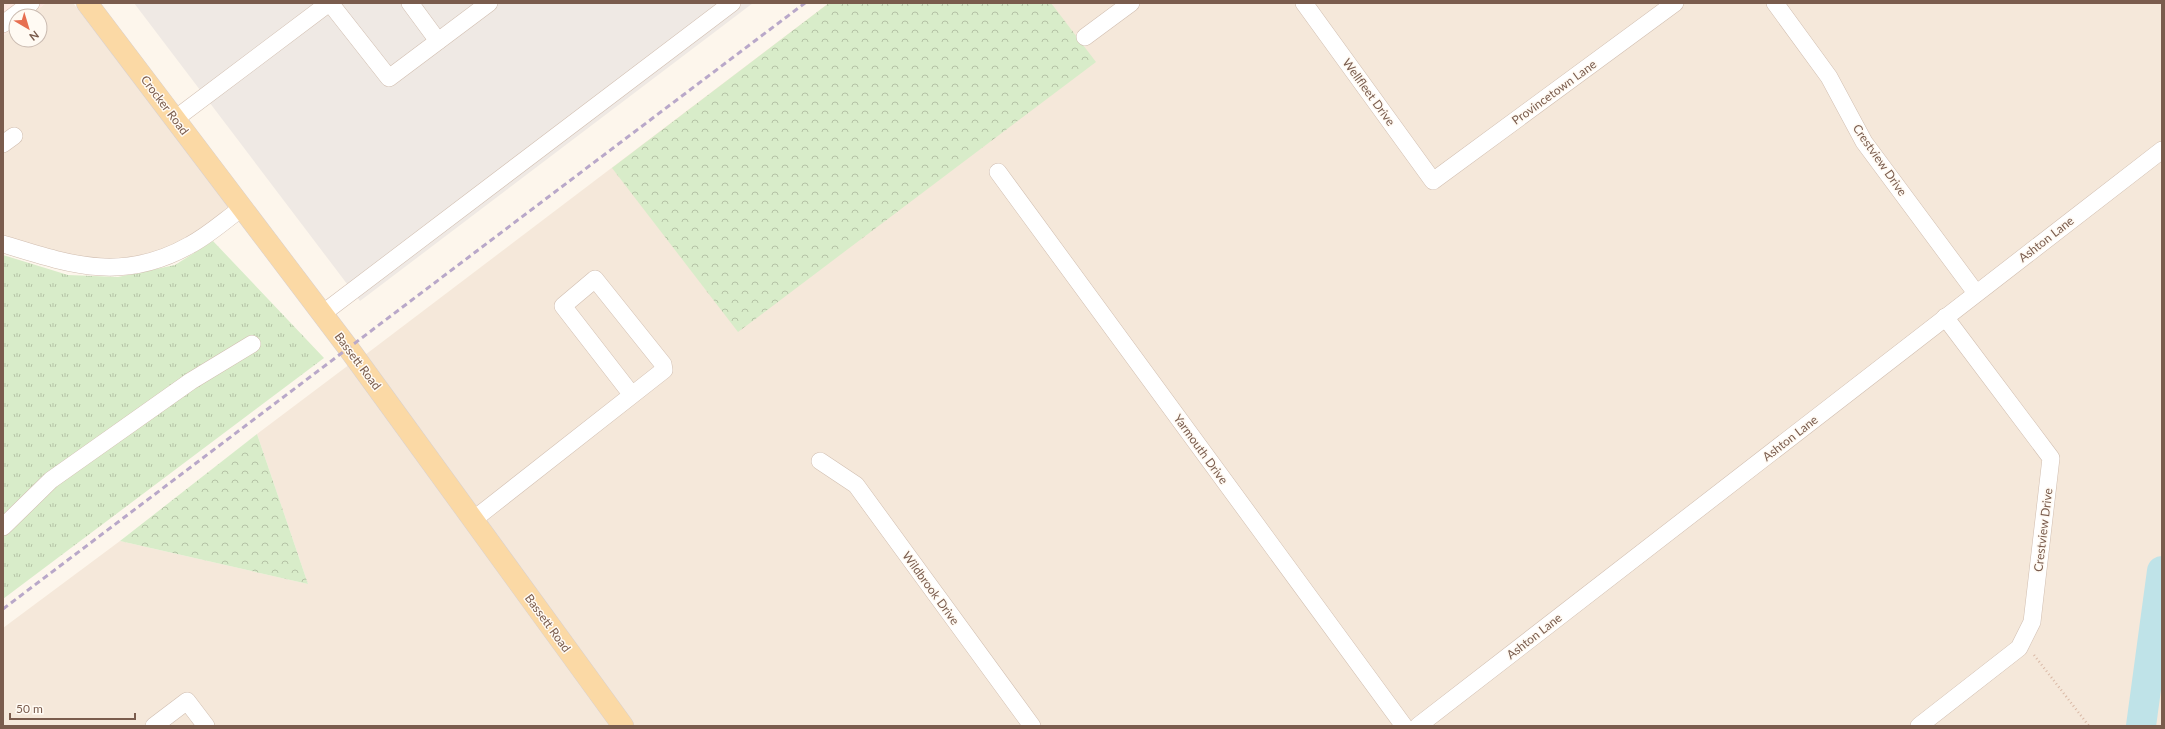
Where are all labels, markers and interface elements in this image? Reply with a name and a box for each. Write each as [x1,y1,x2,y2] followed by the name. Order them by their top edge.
[8,8,48,48] north arrow
[27,29,42,44] text: N
[1340,55,1398,129] street label: Wellfleet Drive
[1509,56,1599,128] street label: Provincetown Lane
[138,72,192,138] street label: Crocker Road
[1850,121,1910,199] street label: Crestview Drive
[2015,213,2077,265] street label: Ashton Lane
[331,329,385,393] street label: Bassett Road
[1171,411,1231,487] street label: Yarmouth Drive
[1759,412,1821,464] street label: Ashton Lane
[2030,487,2056,573] street label: Crestview Drive
[899,548,963,628] street label: Wildbrook Drive
[522,591,574,655] street label: Bassett Road
[1503,610,1565,662] street label: Ashton Lane
[10,695,135,721] scale bar
[16,701,43,716] text: 50 m

